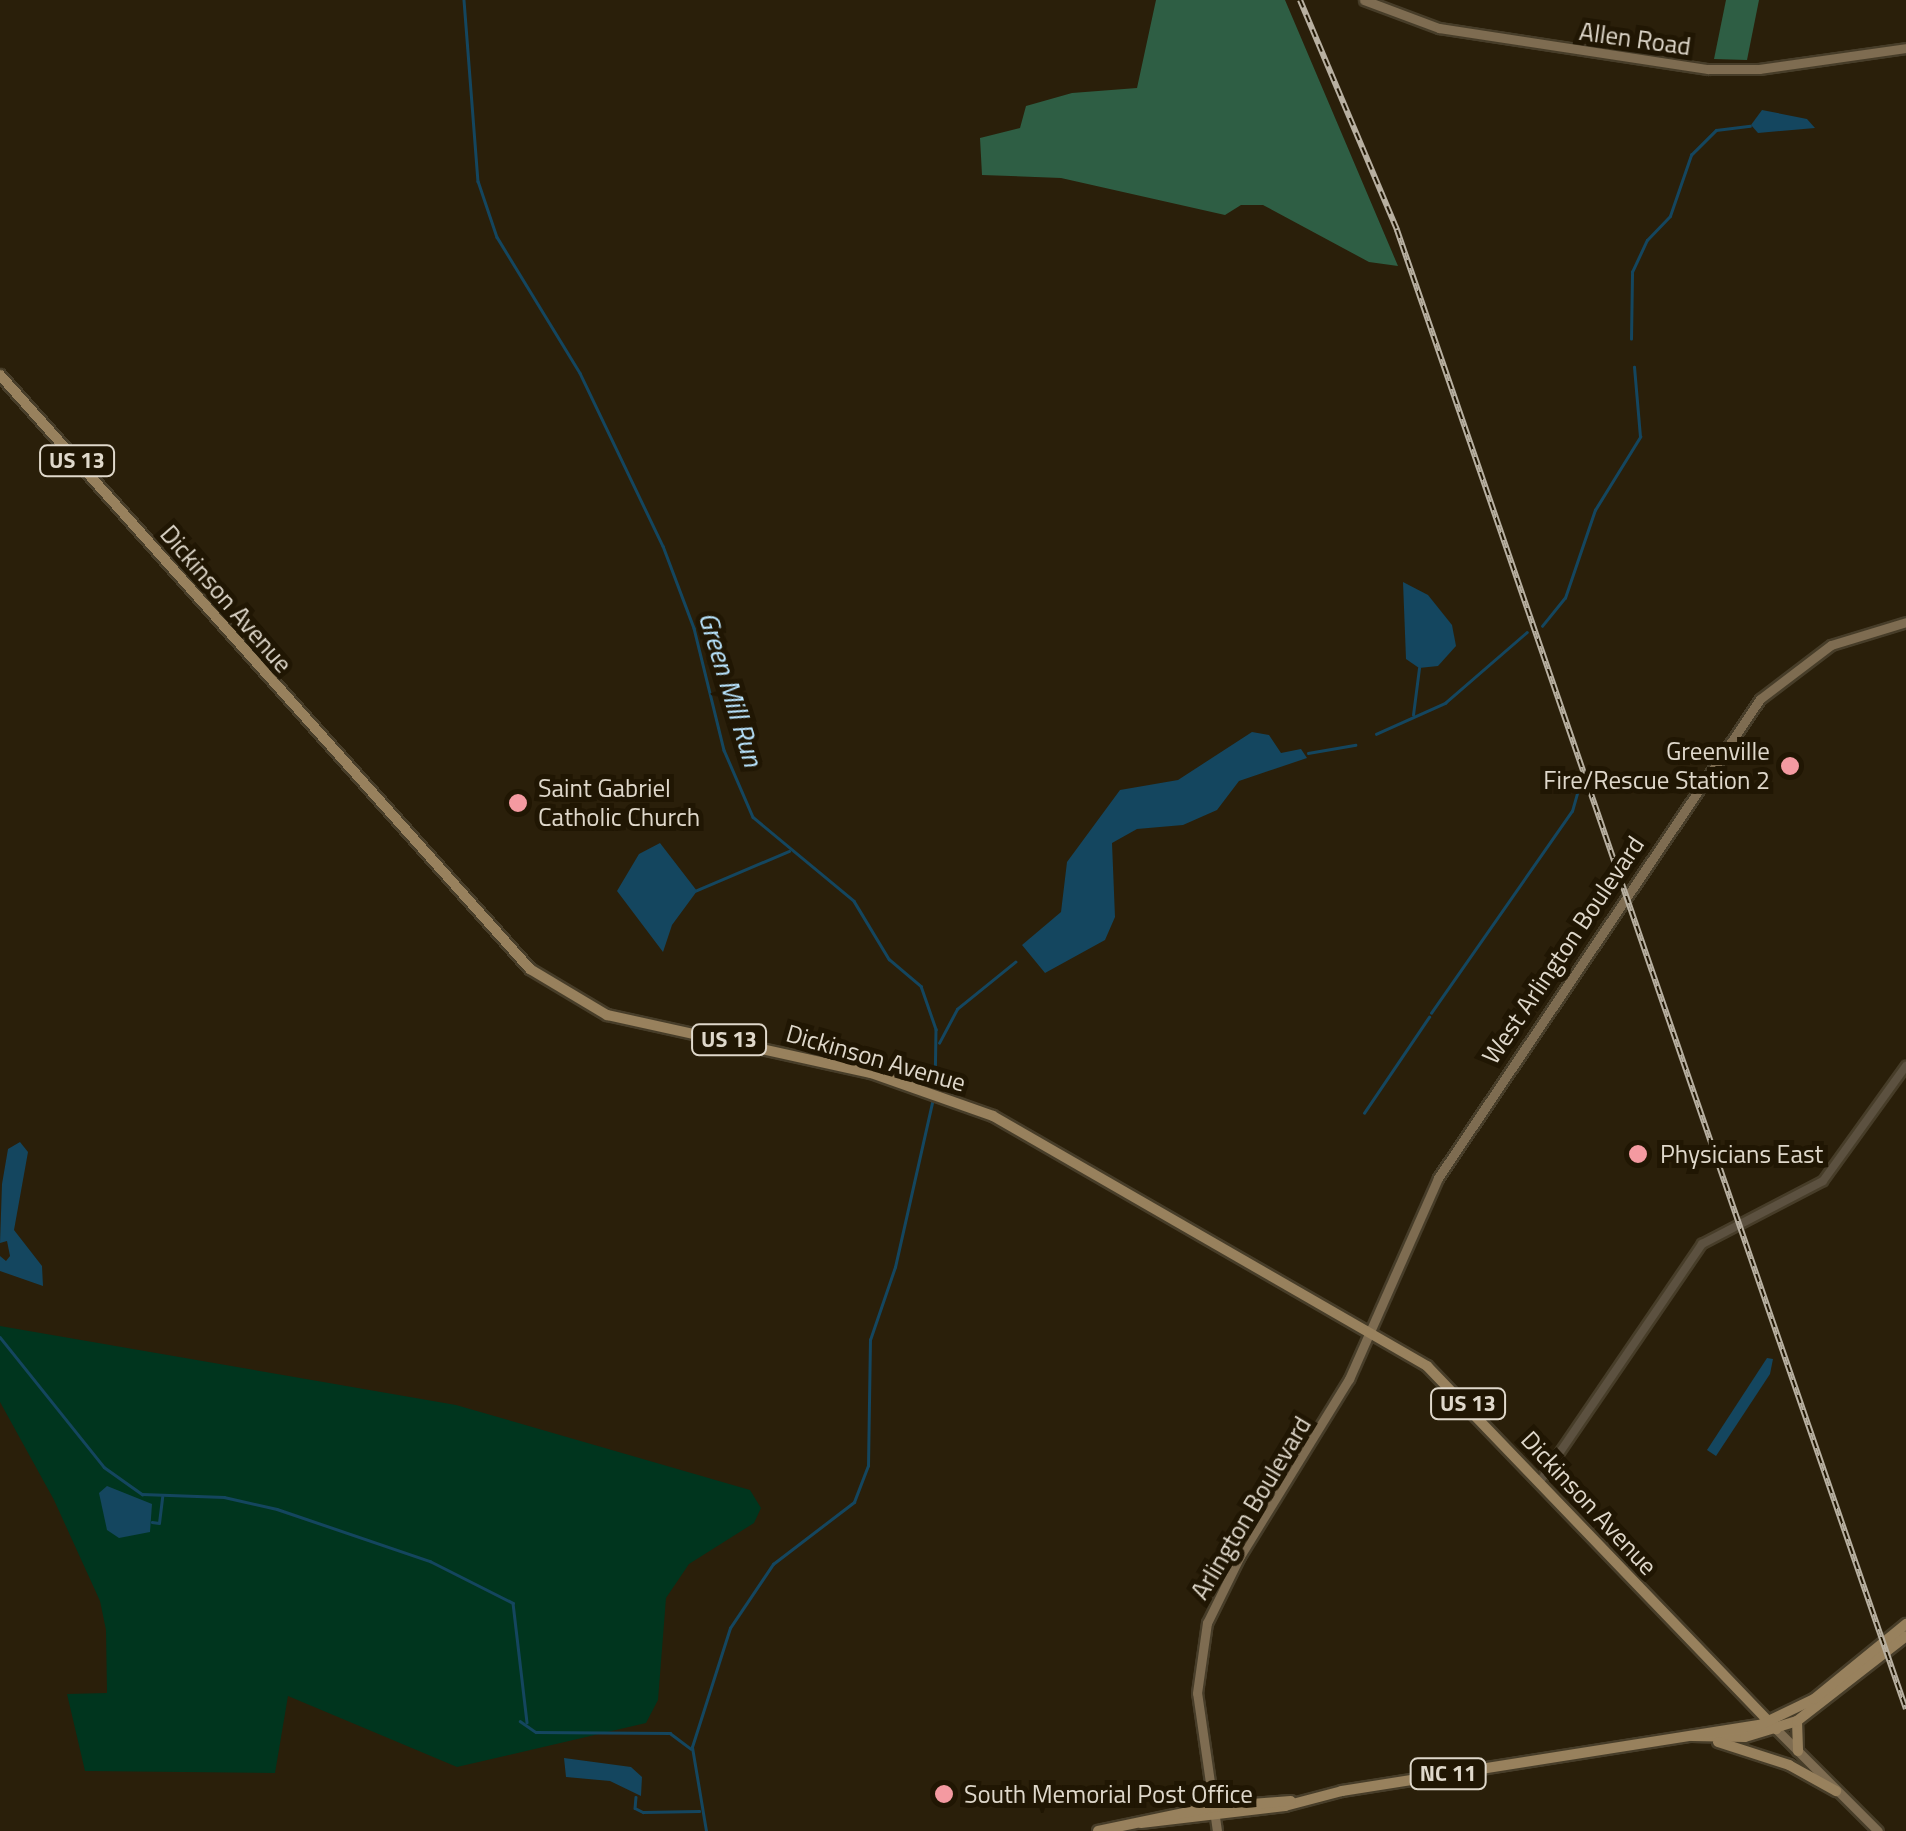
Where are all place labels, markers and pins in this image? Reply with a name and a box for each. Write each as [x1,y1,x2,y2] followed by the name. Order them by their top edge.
[1543,737,1770,796] place label: Greenville Fire/Rescue Station 2
[1779,755,1801,777] marker: Greenville Fire/Rescue Station 2
[538,774,700,833] place label: Saint Gabriel Catholic Church
[507,792,529,814] marker: Saint Gabriel Catholic Church
[1660,1139,1823,1169] place label: Physicians East
[1625,1141,1651,1167] marker: Physicians East
[964,1779,1253,1809] place label: South Memorial Post Office
[933,1783,955,1805] marker: South Memorial Post Office

